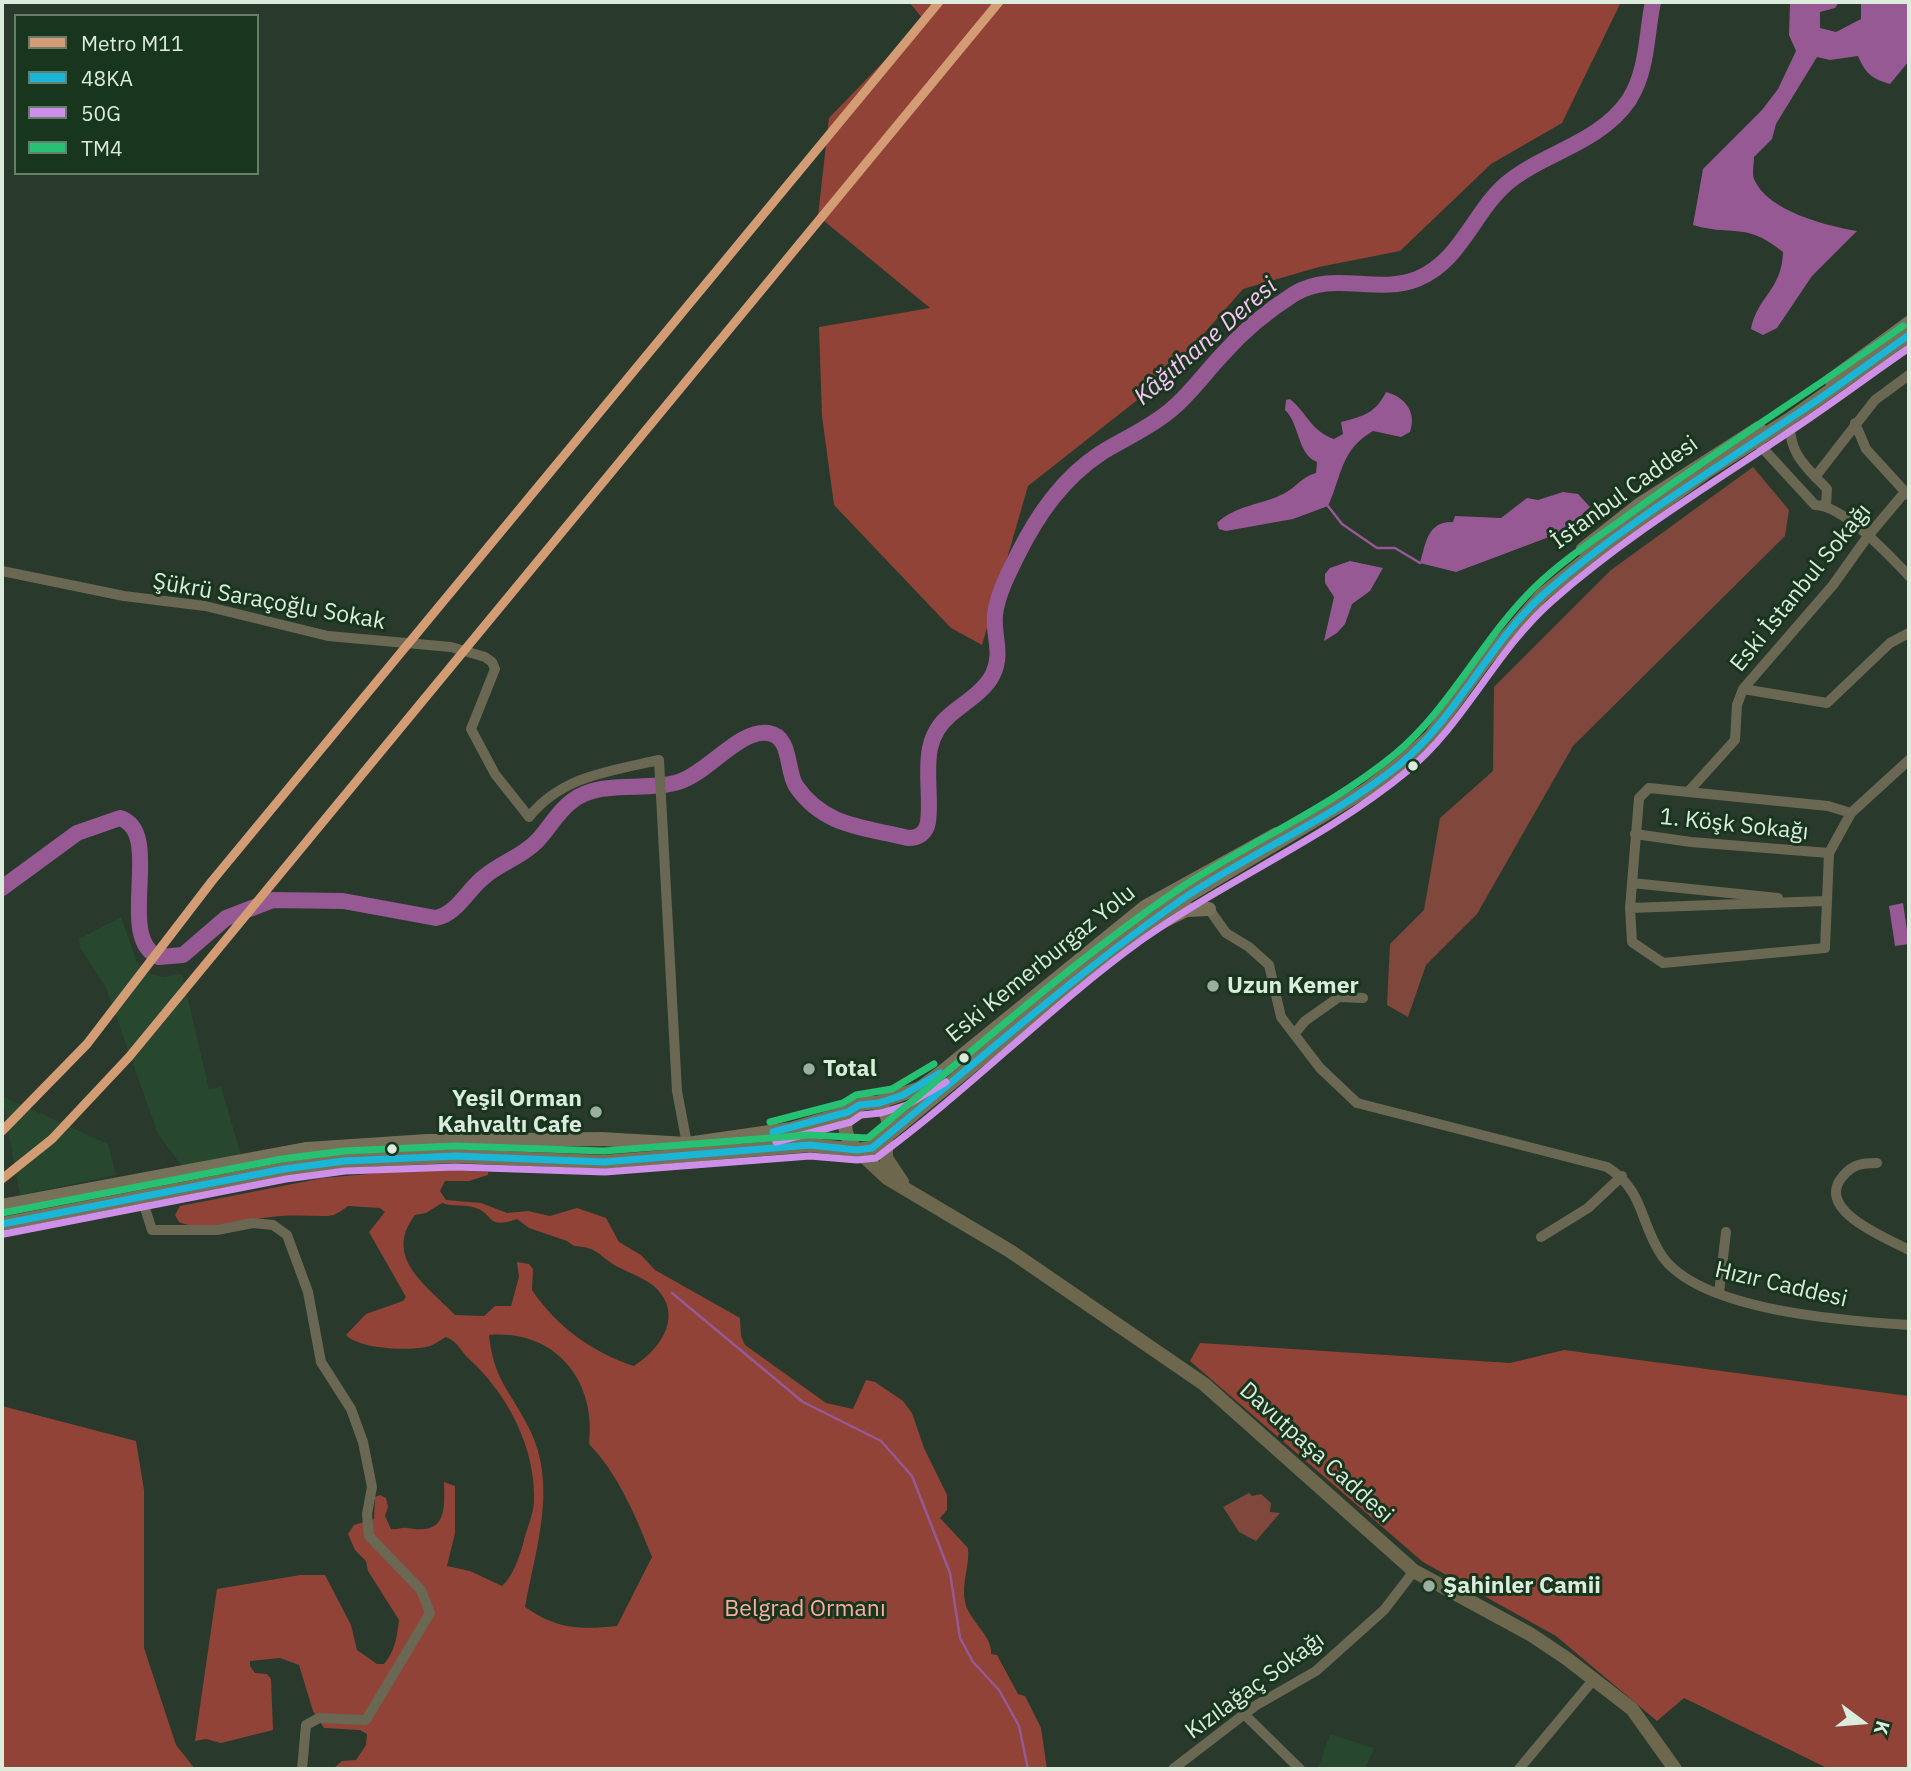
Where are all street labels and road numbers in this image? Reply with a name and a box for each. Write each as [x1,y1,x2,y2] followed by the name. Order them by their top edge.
[1546,431,1704,555] street label: İstanbul Caddesi
[1725,498,1877,678] street label: Eski İstanbul Sokağı
[151,568,387,636] street label: Şükrü Saraçoğlu Sokak
[1658,803,1810,847] street label: 1. Köşk Sokağı
[941,879,1141,1049] street label: Eski Kemerburgaz Yolu
[1712,1256,1850,1314] street label: Hızır Caddesi
[1233,1377,1399,1529] street label: Davutpaşa Caddesi
[1180,1626,1330,1746] street label: Kızılağaç Sokağı

